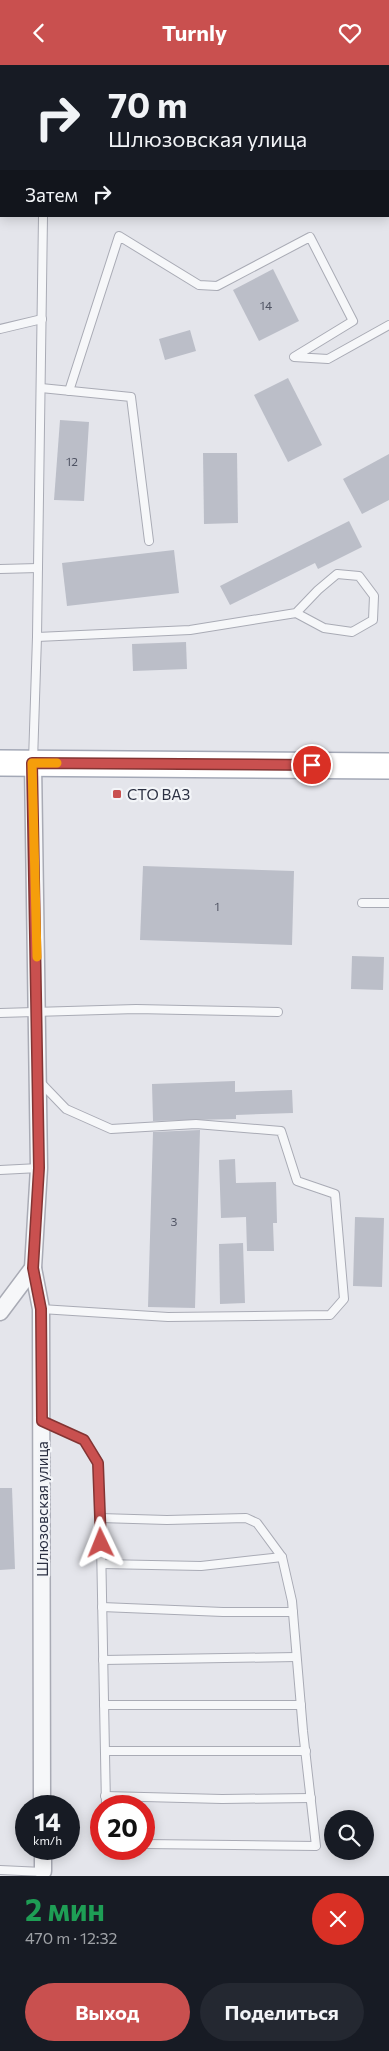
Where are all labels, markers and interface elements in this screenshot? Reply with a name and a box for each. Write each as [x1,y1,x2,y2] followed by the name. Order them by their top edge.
[25,19,53,47] icon: back
[162,19,227,46] text: Turnly
[336,19,364,47] icon: heart
[108,82,188,125] text: 70 m
[25,85,90,150] icon: right
[108,125,307,152] text: Шлюзовская улица
[88,180,116,208] icon: right
[25,183,78,206] text: Затем
[260,298,272,312] house number: 14
[66,454,78,468] house number: 12
[291,744,333,786] pin
[298,751,326,779] icon: arrive
[127,785,190,803] place label: СТО ВАЗ
[111,788,123,800] marker: СТО ВАЗ
[214,899,220,913] house number: 1
[171,1214,178,1228] house number: 3
[33,1441,51,1577] street label: Шлюзовская улица
[74,1516,126,1568] position arrow
[90,1795,155,1860] speed limit sign: 20
[34,1806,61,1836] text: 14
[324,1810,374,1860] map controls
[324,1810,374,1860] button: search
[33,1833,62,1847] text: km/h
[25,1890,105,1927] text: 2 мин
[312,1893,364,1945] button: close
[25,1928,118,1947] text: 470 m · 12:32
[25,1983,190,2041] button: Выход
[200,1983,364,2041] button: Поделиться

